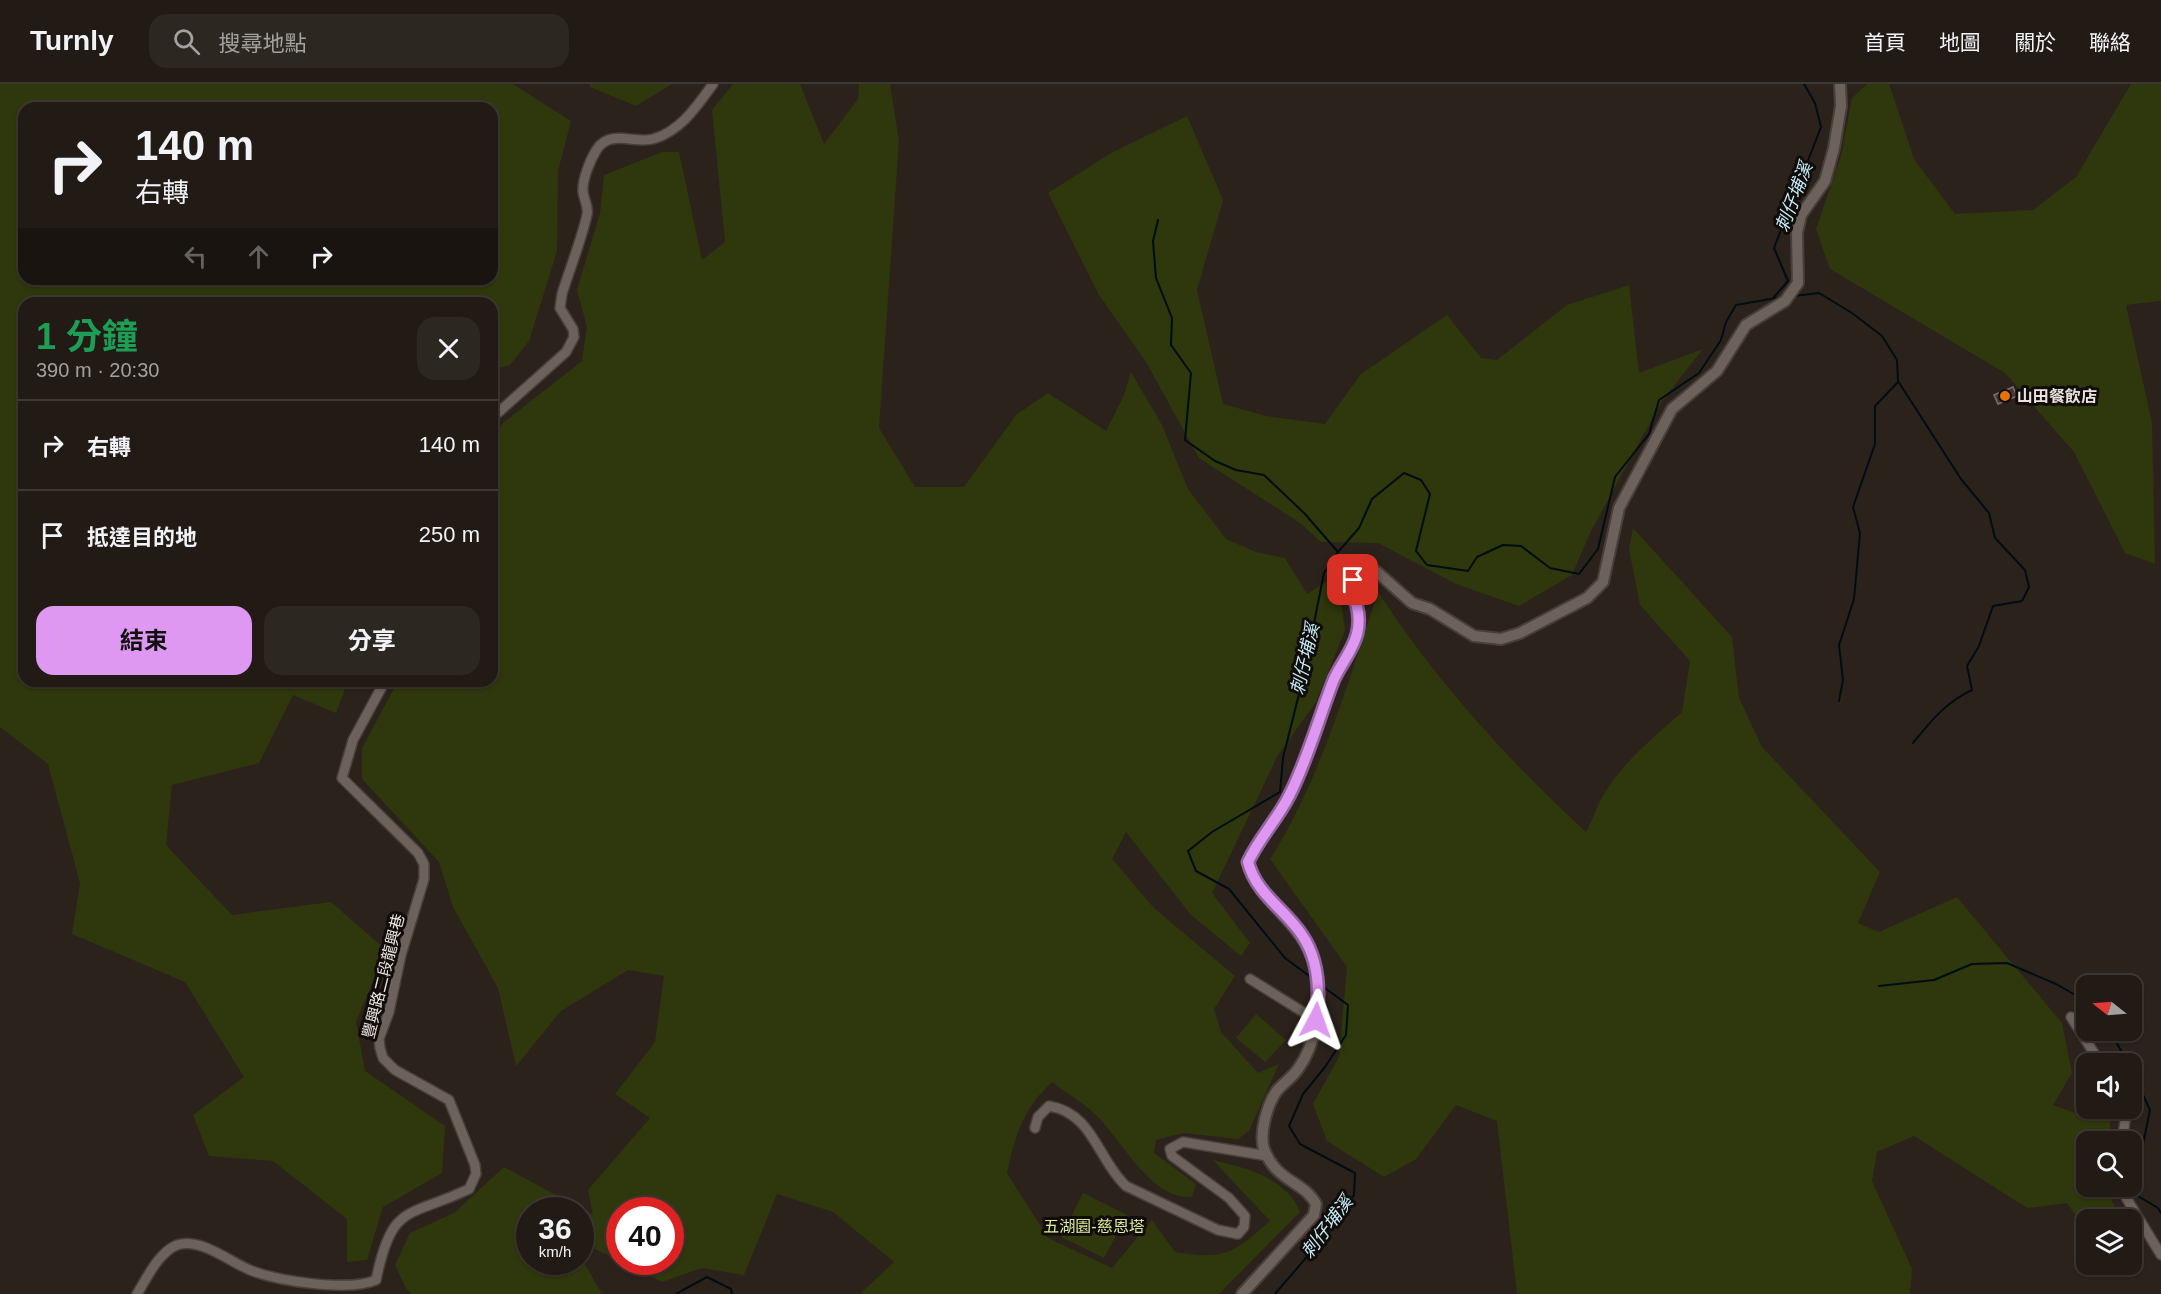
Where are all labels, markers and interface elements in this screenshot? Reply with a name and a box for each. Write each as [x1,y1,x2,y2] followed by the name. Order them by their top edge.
[149,14,569,68] search box
[30,25,113,56] text: Turnly
[170,25,203,58] icon: search
[218,31,307,56] text: 搜尋地點
[1864,31,1906,54] text: 首頁
[1939,31,1981,54] text: 地圖
[2014,31,2056,54] text: 關於
[2089,31,2131,54] text: 聯絡
[135,122,254,169] text: 140 m
[36,126,114,204] icon: right
[1772,157,1817,234] water label: 刺仔埔溪
[135,178,189,208] text: 右轉
[179,240,212,273] icon: left
[242,240,275,273] icon: ahead
[305,240,338,273] icon: right
[36,316,138,357] text: 1 分鐘
[417,317,480,380] button: close
[36,359,159,381] text: 390 m · 20:30
[2017,388,2097,405] place label: 山田餐飲店
[1998,389,2012,403] marker: 山田餐飲店
[36,429,69,462] icon: right
[419,432,480,457] text: 140 m
[87,435,131,460] text: 右轉
[36,519,69,552] icon: arrive
[419,522,480,547] text: 250 m
[87,525,197,550] text: 抵達目的地
[1327,554,1378,605] pin
[1336,563,1369,596] icon: arrive
[36,606,252,675] button: 結束
[264,606,480,675] button: 分享
[1287,619,1324,696] water label: 刺仔埔溪
[360,912,407,1040] street label: 豐興路二段龍興巷
[2076,975,2142,1041] north arrow
[2076,975,2142,1275] map controls
[1284,988,1348,1052] position arrow
[2076,1053,2142,1119] button: sound
[2076,1131,2142,1197] button: search
[1297,1190,1358,1262] water label: 刺仔埔溪
[606,1197,684,1275] speed limit sign: 40
[2076,1209,2142,1275] button: layers
[538,1212,572,1245] text: 36
[1043,1218,1145,1235] park label: 五湖園-慈恩塔
[539,1243,571,1260] text: km/h

